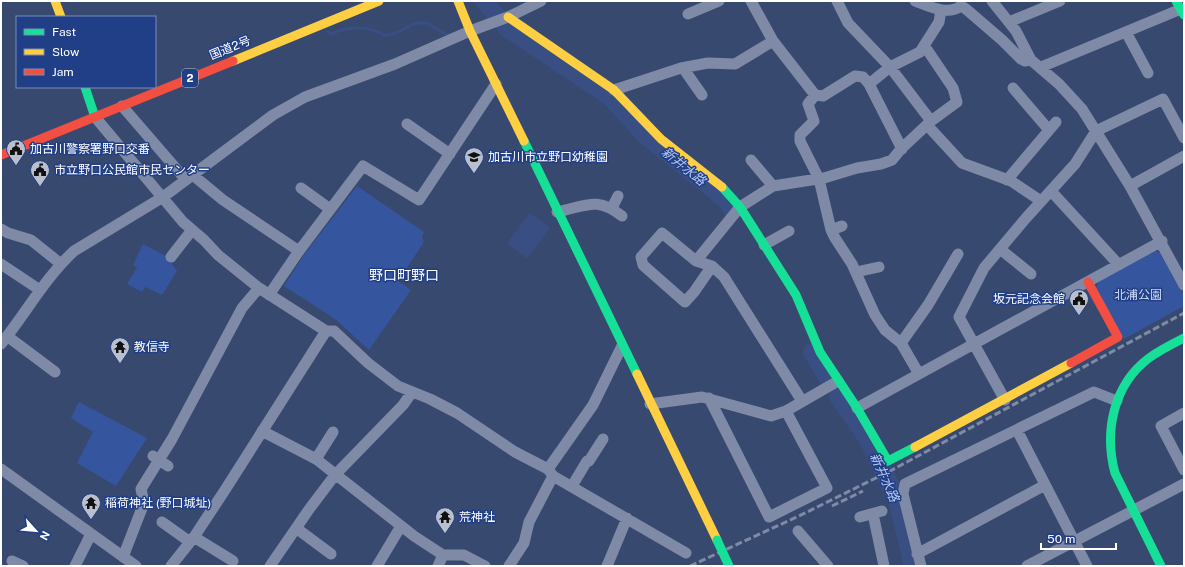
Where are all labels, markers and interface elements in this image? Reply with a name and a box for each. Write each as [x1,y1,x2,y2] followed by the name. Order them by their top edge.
[16,16,156,88] legend
[52,25,77,39] text: Fast
[207,33,253,63] street label: 国道2号
[52,45,80,59] text: Slow
[52,65,74,79] text: Jam
[182,69,198,87] road number: 2
[5,138,27,166] public building icon: 加古川警察署野口交番
[30,142,150,156] place label: 加古川警察署野口交番
[659,144,709,189] water label: 新井水路
[463,146,485,174] school or university icon: 加古川市立野口幼稚園
[488,150,608,164] place label: 加古川市立野口幼稚園
[29,159,51,187] public building icon: 市立野口公民館市民センター
[54,163,210,177] place label: 市立野口公民館市民センター
[369,267,439,283] district label: 野口町野口
[1068,288,1090,316] public building icon: 坂元記念会館
[1114,288,1162,302] park label: 北浦公園
[993,292,1065,306] place label: 坂元記念会館
[109,336,131,364] temple icon: 教信寺
[134,340,170,354] place label: 教信寺
[867,450,902,505] water label: 新井水路
[80,492,102,520] temple icon: 稲荷神社 (野口城址)
[105,496,211,510] place label: 稲荷神社 (野口城址)
[434,506,456,534] temple icon: 荒神社
[459,510,495,524] place label: 荒神社
[16,511,56,551] north arrow
[1041,525,1116,551] scale bar
[38,529,52,542] text: N
[1047,532,1075,546] text: 50 m

